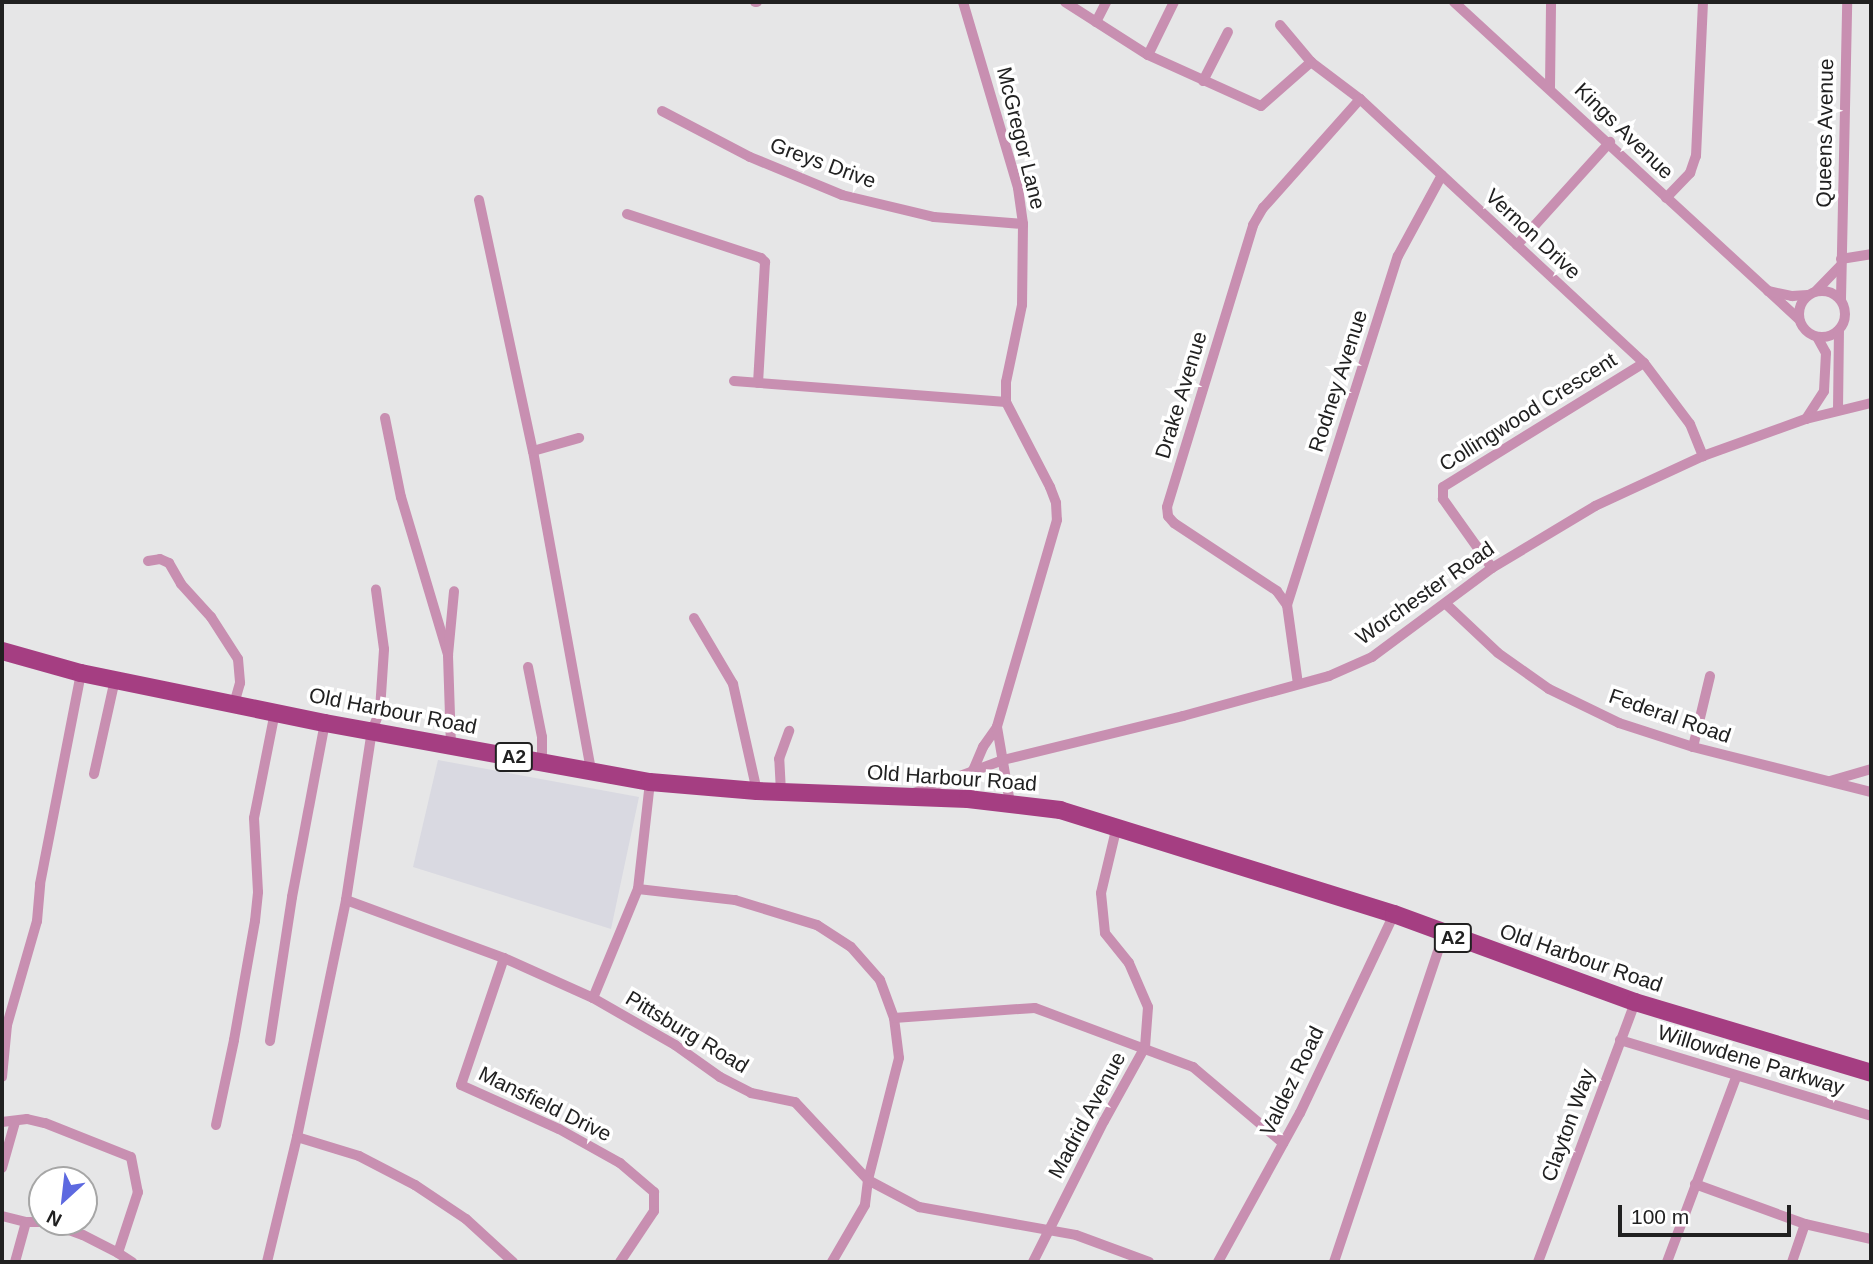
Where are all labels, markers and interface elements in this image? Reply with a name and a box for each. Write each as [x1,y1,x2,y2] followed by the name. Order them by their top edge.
[1811,58,1839,208] street label: Queens Avenue
[991,64,1051,212] street label: McGregor Lane
[1569,77,1679,185] street label: Kings Avenue
[767,132,879,194] street label: Greys Drive
[1480,183,1586,285] street label: Vernon Drive
[1303,306,1373,456] street label: Rodney Avenue
[1150,328,1212,462] street label: Drake Avenue
[1435,347,1621,477] street label: Collingwood Crescent
[1351,536,1499,650] street label: Worchester Road
[307,682,479,740] street label: Old Harbour Road
[1606,683,1734,749] street label: Federal Road
[495,742,533,772] road number: A2
[866,759,1038,797] street label: Old Harbour Road
[1496,918,1666,998] street label: Old Harbour Road
[1434,922,1472,954] road number: A2
[621,985,753,1079] street label: Pittsburg Road
[1655,1020,1847,1100] street label: Willowdene Parkway
[1255,1022,1329,1140] street label: Valdez Road
[1043,1047,1131,1183] street label: Madrid Avenue
[474,1061,616,1147] street label: Mansfield Drive
[1536,1065,1600,1185] street label: Clayton Way
[28,1166,98,1236] north arrow
[1621,1190,1794,1234] scale bar
[1631,1205,1689,1228] text: 100 m
[43,1206,65,1231] text: N

